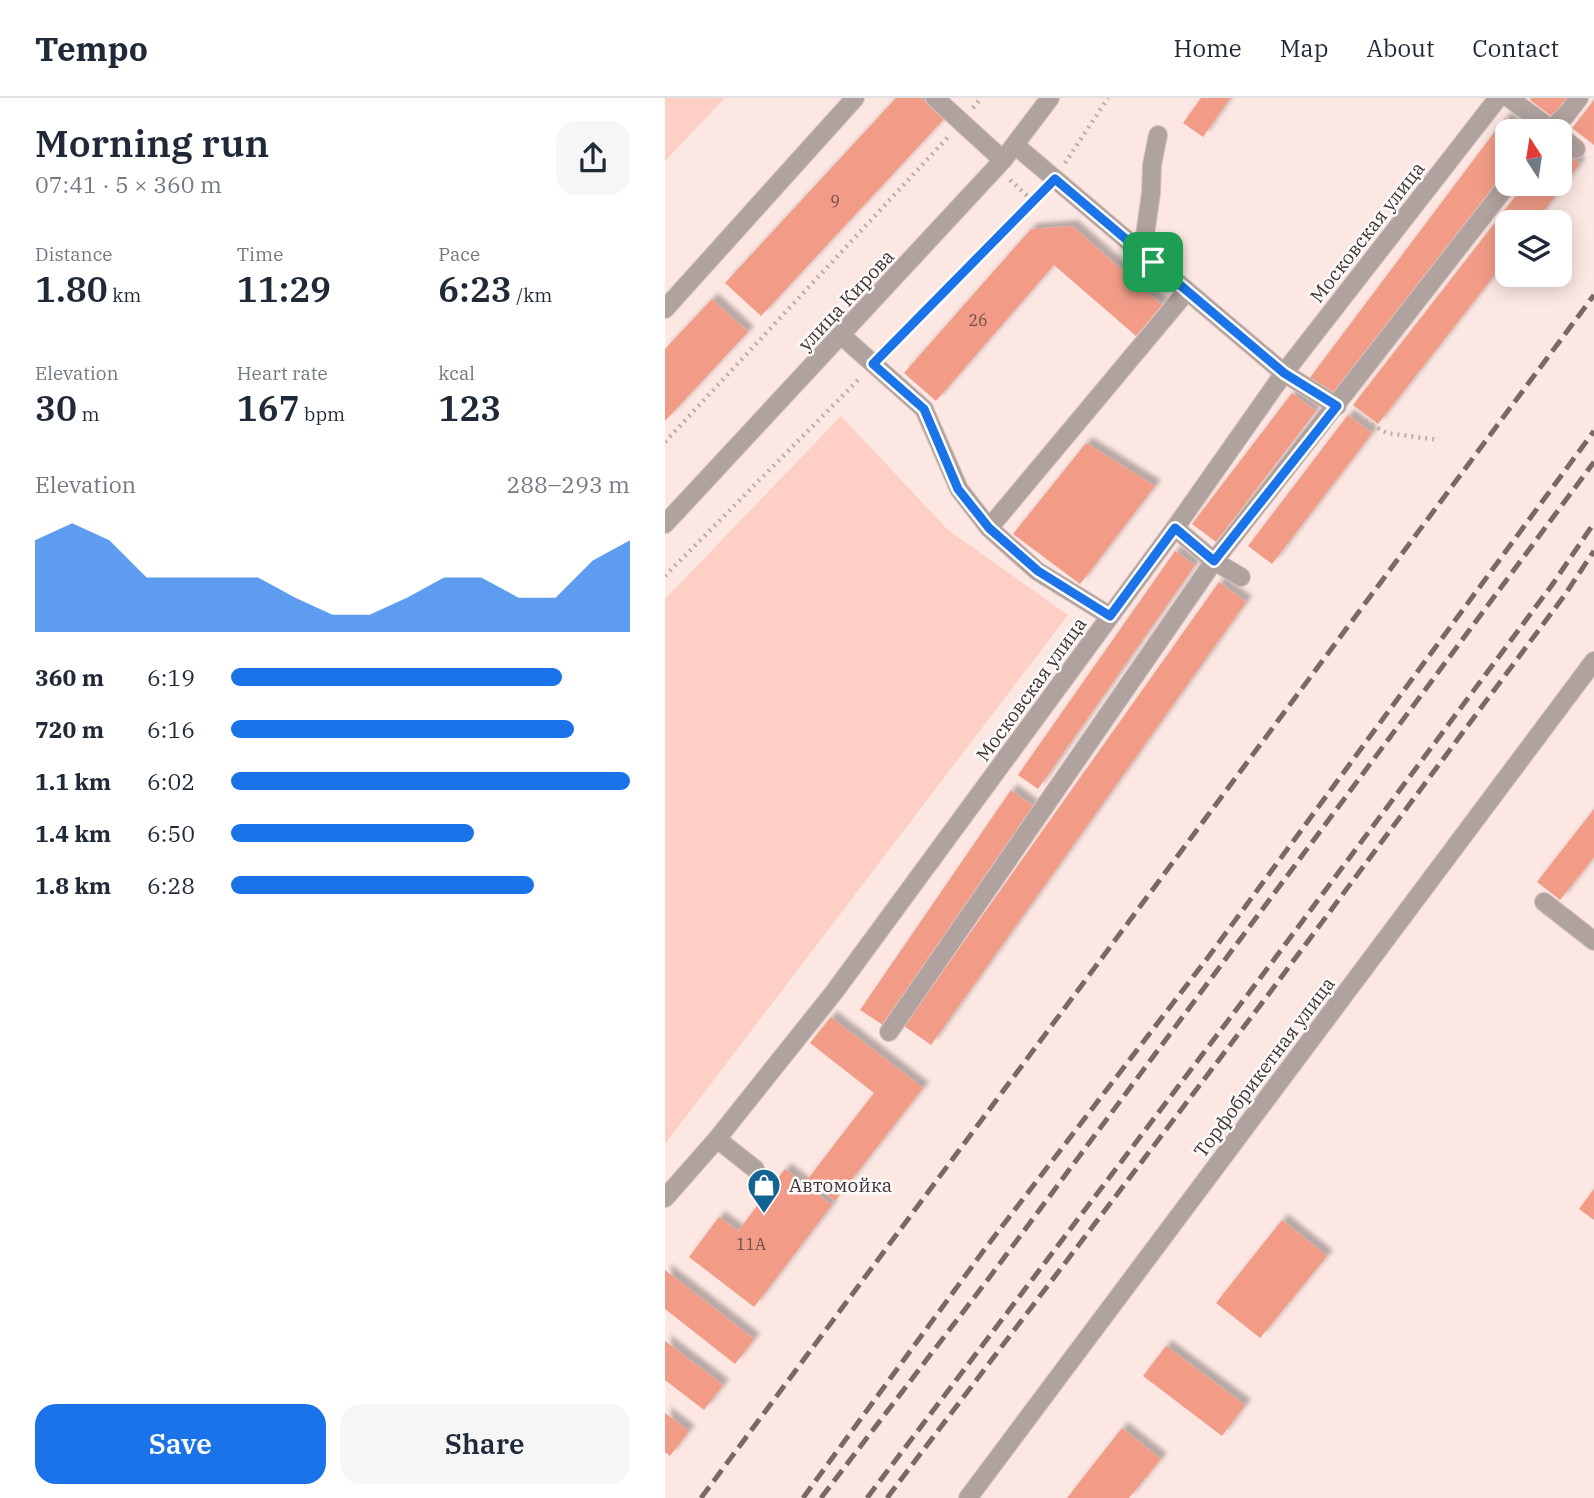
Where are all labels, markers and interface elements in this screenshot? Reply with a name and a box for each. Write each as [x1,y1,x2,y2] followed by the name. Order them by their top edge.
[35,27,148,70] text: Tempo
[1174,32,1242,64] text: Home
[1280,32,1328,64] text: Map
[1366,32,1434,64] text: About
[1472,32,1559,64] text: Contact
[35,118,269,167] text: Morning run
[1495,119,1571,196] north arrow
[1495,119,1572,287] map controls
[556,121,630,195] button: share
[1304,157,1430,307] street label: Московская улица
[35,169,222,199] text: 07:41 · 5 × 360 m
[830,191,840,211] house number: 9
[1495,210,1572,287] button: layers
[1123,232,1183,292] pin
[35,242,113,266] text: Distance
[237,242,283,266] text: Time
[438,242,480,266] text: Pace
[1134,243,1172,281] icon: arrive
[793,244,899,356] street label: улица Кирова
[35,266,108,312] text: 1.80
[237,266,331,312] text: 11:29
[438,266,512,312] text: 6:23
[108,283,141,307] text: km
[512,283,552,307] text: /km
[968,310,988,330] house number: 26
[35,361,119,385] text: Elevation
[237,361,328,385] text: Heart rate
[438,361,475,385] text: kcal
[35,385,77,431] text: 30
[237,385,300,431] text: 167
[438,385,501,431] text: 123
[77,402,100,426] text: m
[300,402,345,426] text: bpm
[35,469,136,499] text: Elevation
[506,469,630,499] text: 288–293 m
[971,612,1091,766] street label: Московская улица
[35,662,104,692] text: 360 m
[147,662,195,692] text: 6:19
[35,714,104,744] text: 720 m
[147,714,195,744] text: 6:16
[35,766,111,796] text: 1.1 km
[147,766,195,796] text: 6:02
[35,818,111,848] text: 1.4 km
[147,818,195,848] text: 6:50
[35,870,111,900] text: 1.8 km
[147,870,195,900] text: 6:28
[1188,972,1340,1162] street label: Торфобрикетная улица
[745,1166,783,1215] shop icon: Автомойка
[789,1173,892,1197] place label: Автомойка
[736,1234,766,1254] house number: 11А
[35,1404,326,1484] button: Save
[340,1404,630,1484] button: Share

